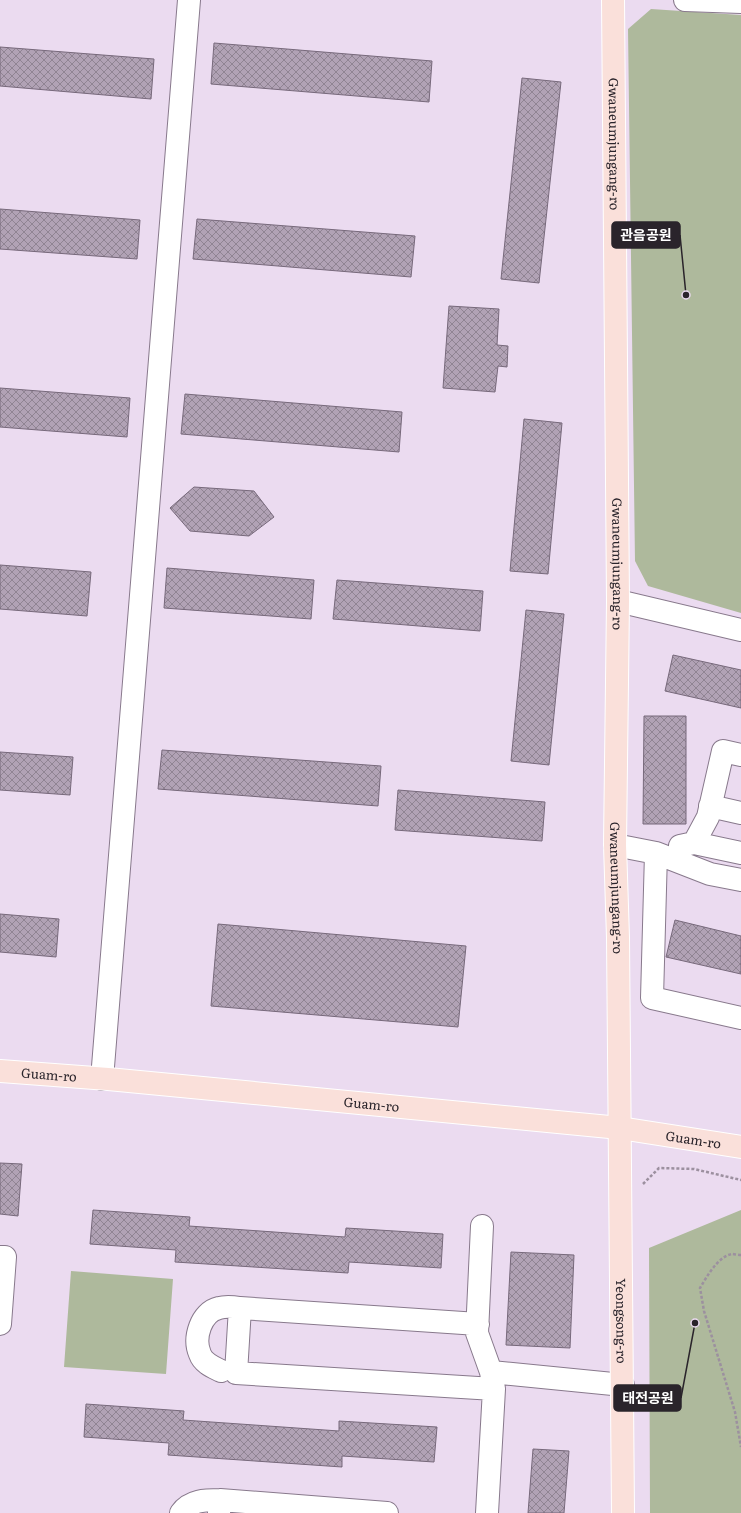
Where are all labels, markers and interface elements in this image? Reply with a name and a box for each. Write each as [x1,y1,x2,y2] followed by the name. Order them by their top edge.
[605,78,625,211] street label: Gwaneumjungang-ro
[612,222,680,248] callout: 관음공원
[620,224,672,244] text: 관음공원
[608,498,628,631] street label: Gwaneumjungang-ro
[606,822,628,955] street label: Gwaneumjungang-ro
[20,1063,78,1086] street label: Guam-ro
[343,1092,401,1116] street label: Guam-ro
[665,1125,723,1153] street label: Guam-ro
[612,1278,632,1364] street label: Yeongsong-ro
[614,1385,681,1411] callout: 태전공원
[622,1387,674,1407] text: 태전공원

